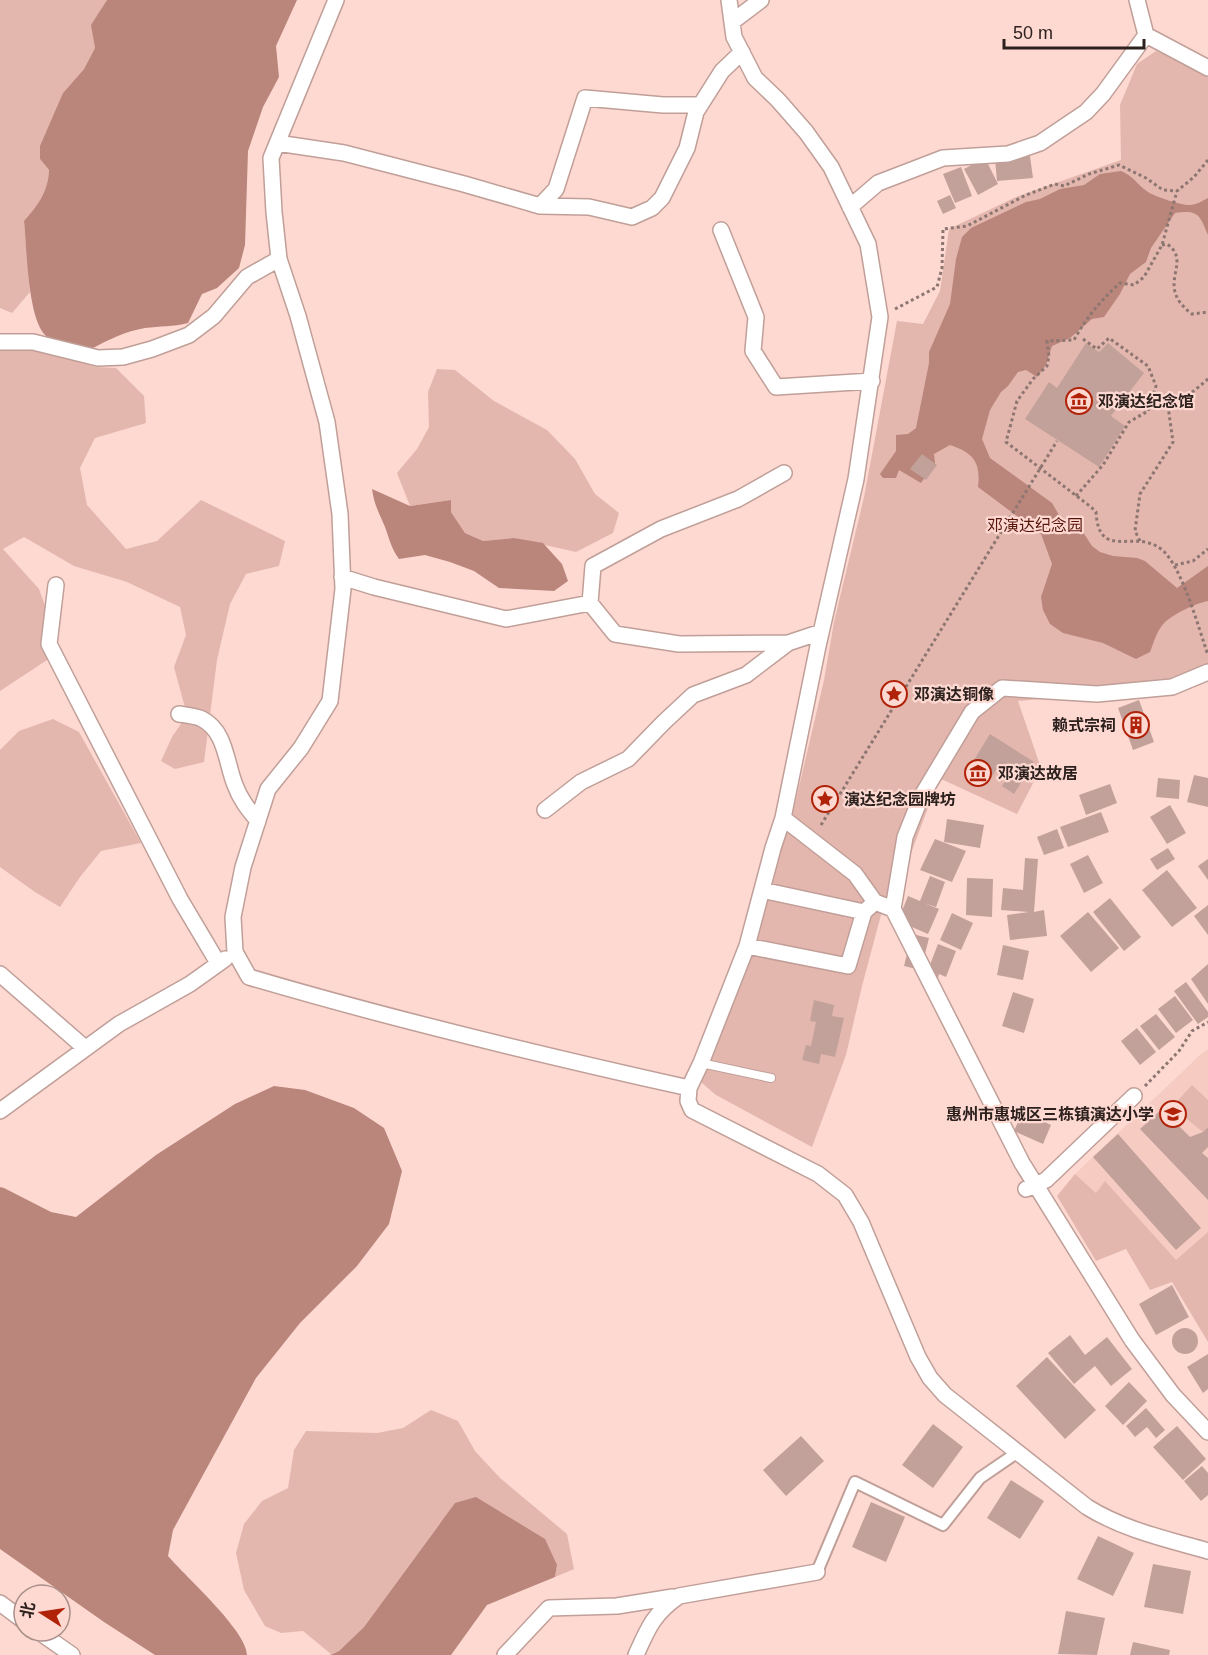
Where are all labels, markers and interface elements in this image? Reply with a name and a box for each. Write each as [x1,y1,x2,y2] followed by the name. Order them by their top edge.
[1004,12,1144,50] scale bar
[1013,23,1053,43] text: 50 m
[1064,386,1094,416] museum icon: 邓演达纪念馆
[1098,393,1194,410] place label: 邓演达纪念馆
[987,517,1083,534] park label: 邓演达纪念园
[879,679,909,709] place icon: 邓演达铜像
[914,686,994,703] place label: 邓演达铜像
[1121,710,1151,740] building icon: 赖式宗祠
[1052,716,1116,734] place label: 赖式宗祠
[963,758,993,788] museum icon: 邓演达故居
[998,765,1078,782] place label: 邓演达故居
[810,784,840,814] place icon: 演达纪念园牌坊
[844,791,956,808] place label: 演达纪念园牌坊
[1158,1099,1188,1129] school or university icon: 惠州市惠城区三栋镇演达小学
[946,1105,1154,1123] place label: 惠州市惠城区三栋镇演达小学
[12,1583,72,1643] north arrow
[18,1600,38,1620] text: 北

